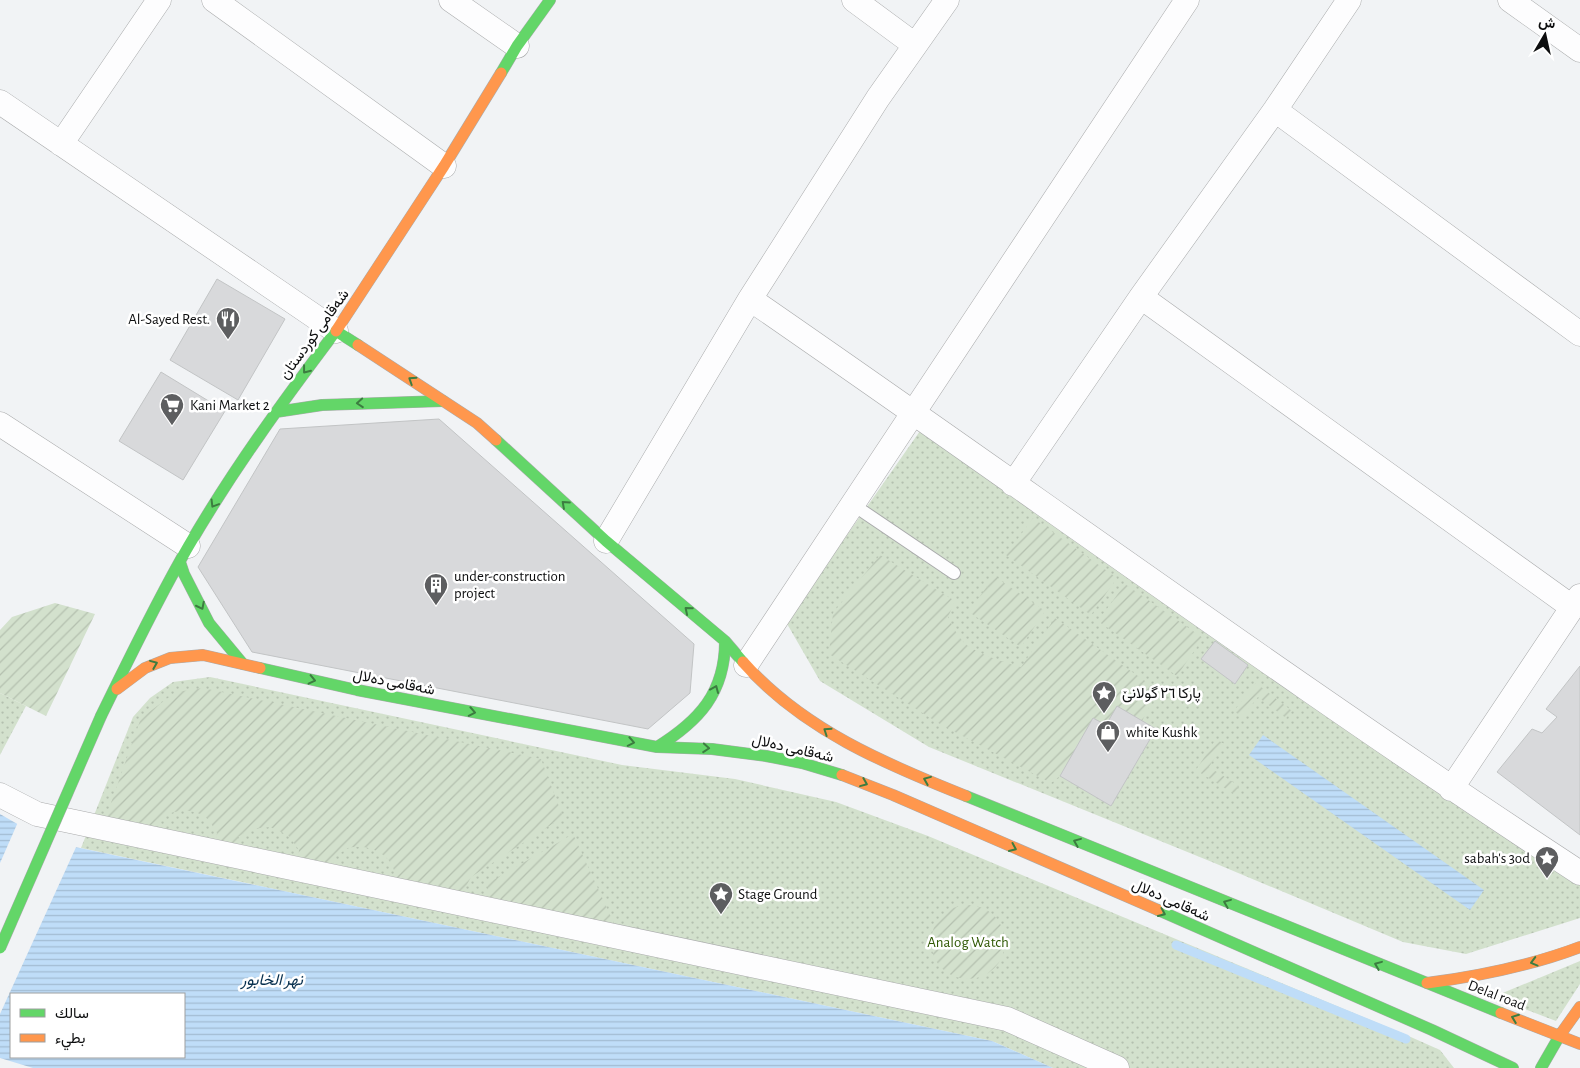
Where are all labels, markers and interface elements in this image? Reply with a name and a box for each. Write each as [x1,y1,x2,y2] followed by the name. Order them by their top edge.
[1520,10,1570,60] north arrow
[1537,15,1556,32] text: ش
[277,286,354,383] street label: شەقامی کوردستان
[215,306,241,340] restaurant icon: Al-Sayed Rest.
[128,312,210,327] place label: Al-Sayed Rest.
[304,364,312,373] one-way arrow
[408,377,417,387] one-way arrow
[159,392,185,426] supermarket icon: Kani Market 2
[355,397,363,408] one-way arrow
[190,398,270,413] place label: Kani Market 2
[211,498,221,507] one-way arrow
[562,501,571,510] one-way arrow
[454,569,566,601] place label: under-construction project
[423,572,449,606] building icon: under-construction project
[195,600,205,609] one-way arrow
[685,607,694,615] one-way arrow
[149,660,158,671] one-way arrow
[351,667,436,700] street label: شەقامی دەلال
[308,674,317,685] one-way arrow
[1091,680,1117,714] place icon: پارکا ٢٦ گولانێ
[708,685,719,694] one-way arrow
[1122,686,1201,703] place label: پارکا ٢٦ گولانێ
[467,706,476,716] one-way arrow
[1095,719,1121,753] shop icon: white Kushk
[1126,725,1197,740] place label: white Kushk
[824,728,833,737] one-way arrow
[750,732,835,767] street label: شەقامی دەلال
[627,736,636,747] one-way arrow
[702,743,710,754] one-way arrow
[923,776,932,786] one-way arrow
[859,777,868,788] one-way arrow
[1073,838,1082,848] one-way arrow
[1008,841,1017,852] one-way arrow
[1534,845,1560,879] place icon: sabah's 3od
[1464,851,1530,866] place label: sabah's 3od
[1129,877,1212,926] street label: شەقامی دەلال
[708,881,734,915] place icon: Stage Ground
[738,887,818,902] place label: Stage Ground
[1224,899,1232,909] one-way arrow
[1157,906,1166,917] one-way arrow
[927,935,1009,950] park label: Analog Watch
[1529,956,1538,967] one-way arrow
[1374,960,1383,971] one-way arrow
[240,972,304,990] water label: نهر الخابور
[1466,978,1528,1013] street label: Delal road
[10,993,185,1058] legend
[55,1006,89,1021] text: سالك
[1511,1014,1519,1024] one-way arrow
[55,1031,85,1051] text: بطيء

